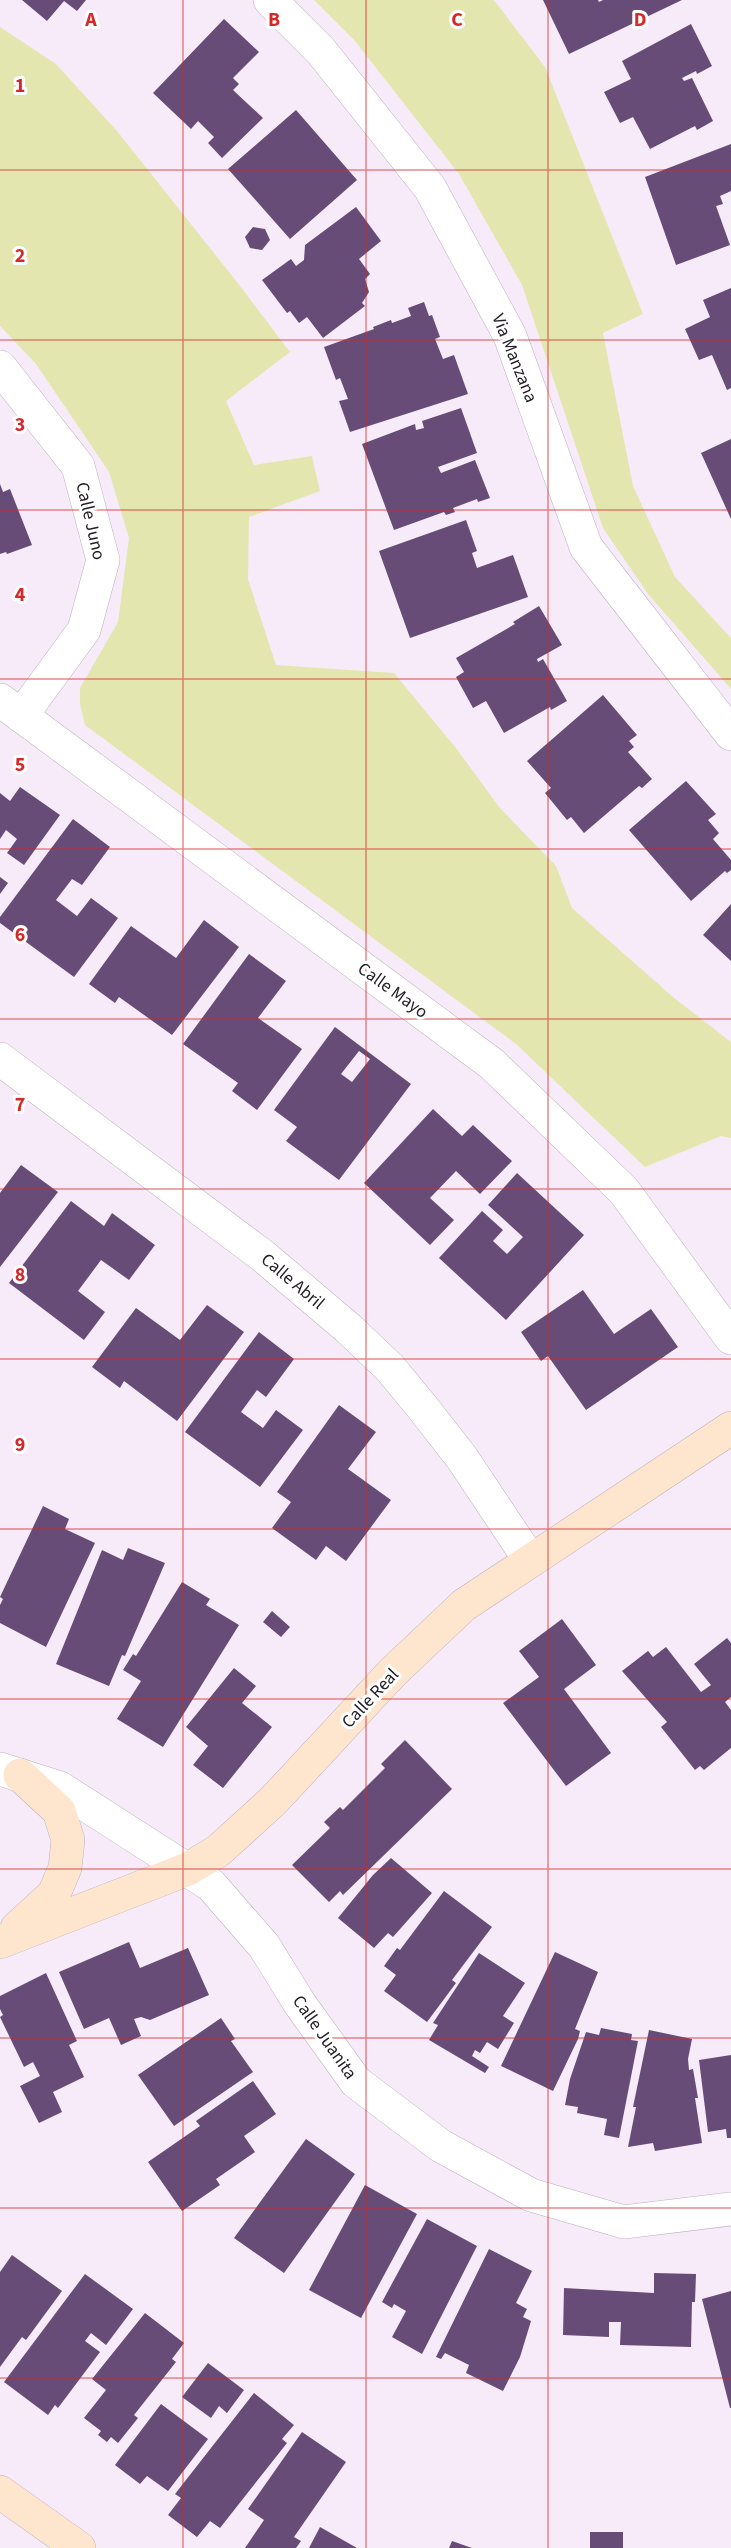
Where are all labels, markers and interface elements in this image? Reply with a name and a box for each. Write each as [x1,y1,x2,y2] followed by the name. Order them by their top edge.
[84,6,97,34] text: A
[268,6,280,34] text: B
[451,6,463,34] text: C
[634,6,646,34] text: D
[15,72,25,100] text: 1
[15,242,25,270] text: 2
[485,310,544,406] street label: Via Manzana
[15,411,25,439] text: 3
[69,480,112,562] street label: Calle Juno
[15,581,26,609] text: 4
[15,751,25,779] text: 5
[15,921,25,949] text: 6
[352,956,433,1024] street label: Calle Mayo
[15,1091,25,1119] text: 7
[256,1247,330,1315] street label: Calle Abril
[15,1261,25,1289] text: 8
[15,1431,25,1459] text: 9
[336,1663,405,1734] street label: Calle Real
[286,1990,363,2084] street label: Calle Juanita

